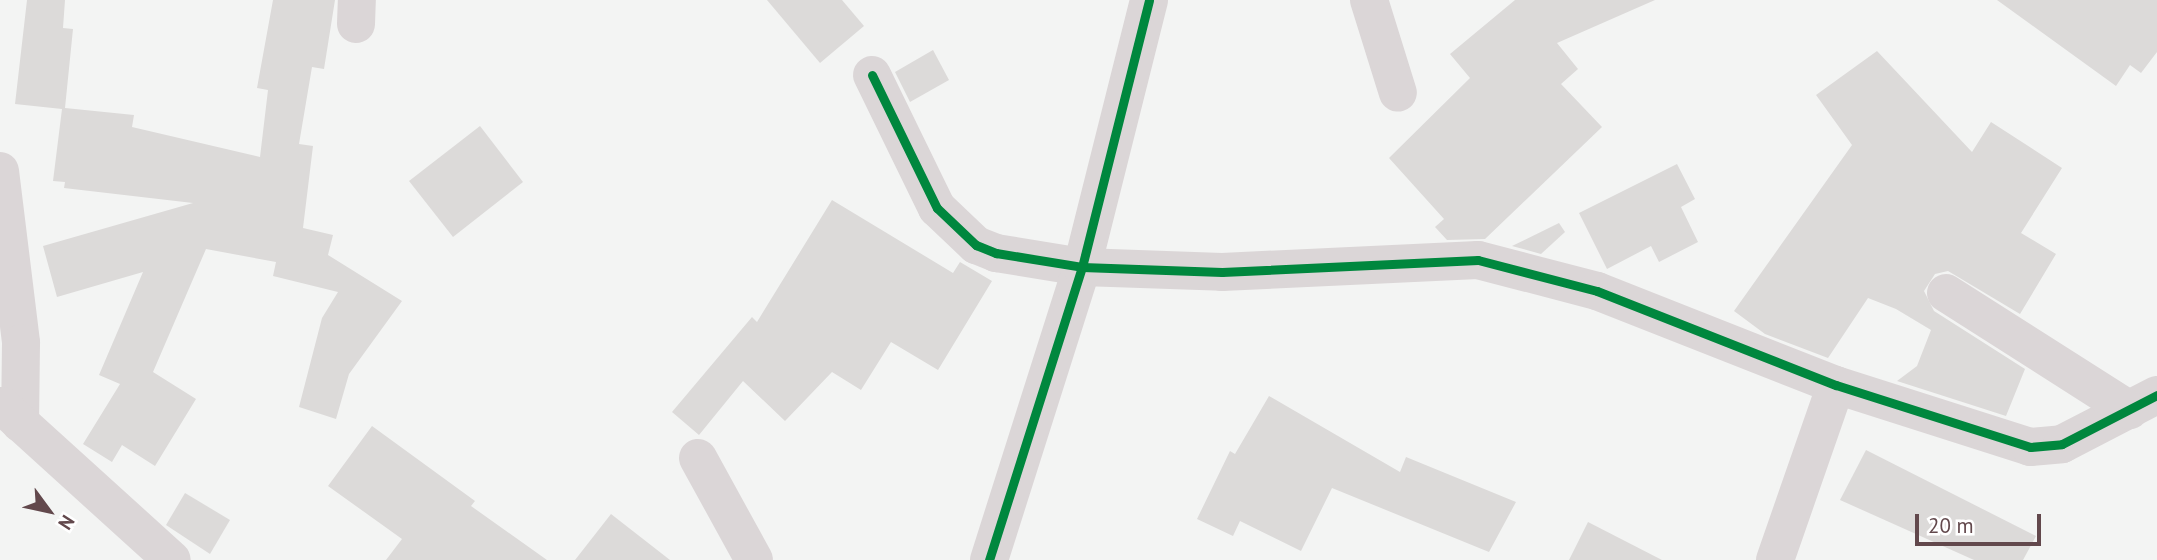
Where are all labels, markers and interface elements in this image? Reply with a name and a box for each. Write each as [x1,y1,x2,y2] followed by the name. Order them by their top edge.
[14,476,84,546] north arrow
[1919,500,2045,544] scale bar
[53,511,80,534] text: N
[1928,512,1974,539] text: 20 m

